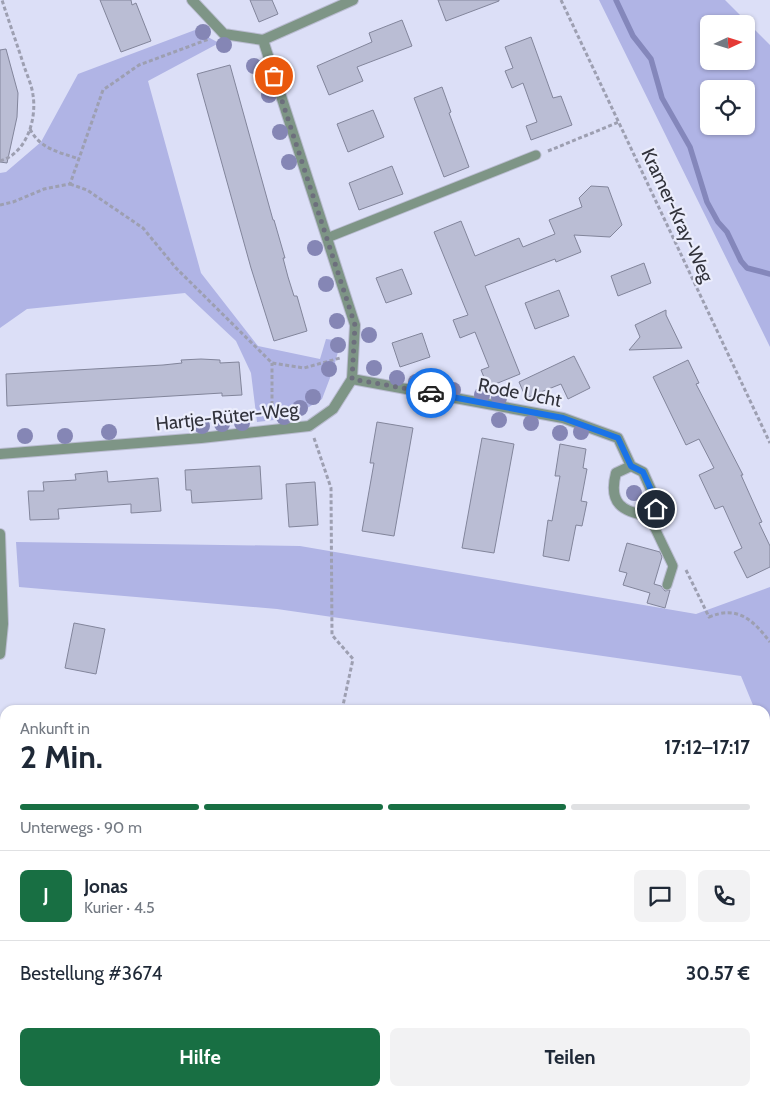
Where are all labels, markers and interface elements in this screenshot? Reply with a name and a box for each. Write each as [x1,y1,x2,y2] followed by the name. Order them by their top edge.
[700,15,755,70] north arrow
[700,15,755,135] map controls
[253,55,295,97] pin
[260,62,288,90] icon: bag
[700,80,755,135] button: locate
[636,145,719,286] street label: Kramer-Kray-Weg
[406,368,456,418] courier
[476,373,564,412] street label: Rode Ucht
[417,379,445,407] icon: car
[154,397,300,435] street label: Hartje-Rüter-Weg
[635,488,677,530] pin
[642,495,670,523] icon: home
[20,719,90,738] text: Ankunft in
[664,736,750,759] text: 17:12–17:17
[20,737,103,776] text: 2 Min.
[20,818,142,837] text: Unterwegs · 90 m
[634,870,686,922] button: chat
[698,870,750,922] button: phone
[84,875,128,898] text: Jonas
[43,884,49,907] text: J
[84,898,155,917] text: Kurier · 4.5
[20,962,162,985] text: Bestellung #3674
[686,962,750,985] text: 30.57 €
[20,1028,380,1086] button: Hilfe
[390,1028,750,1086] button: Teilen

